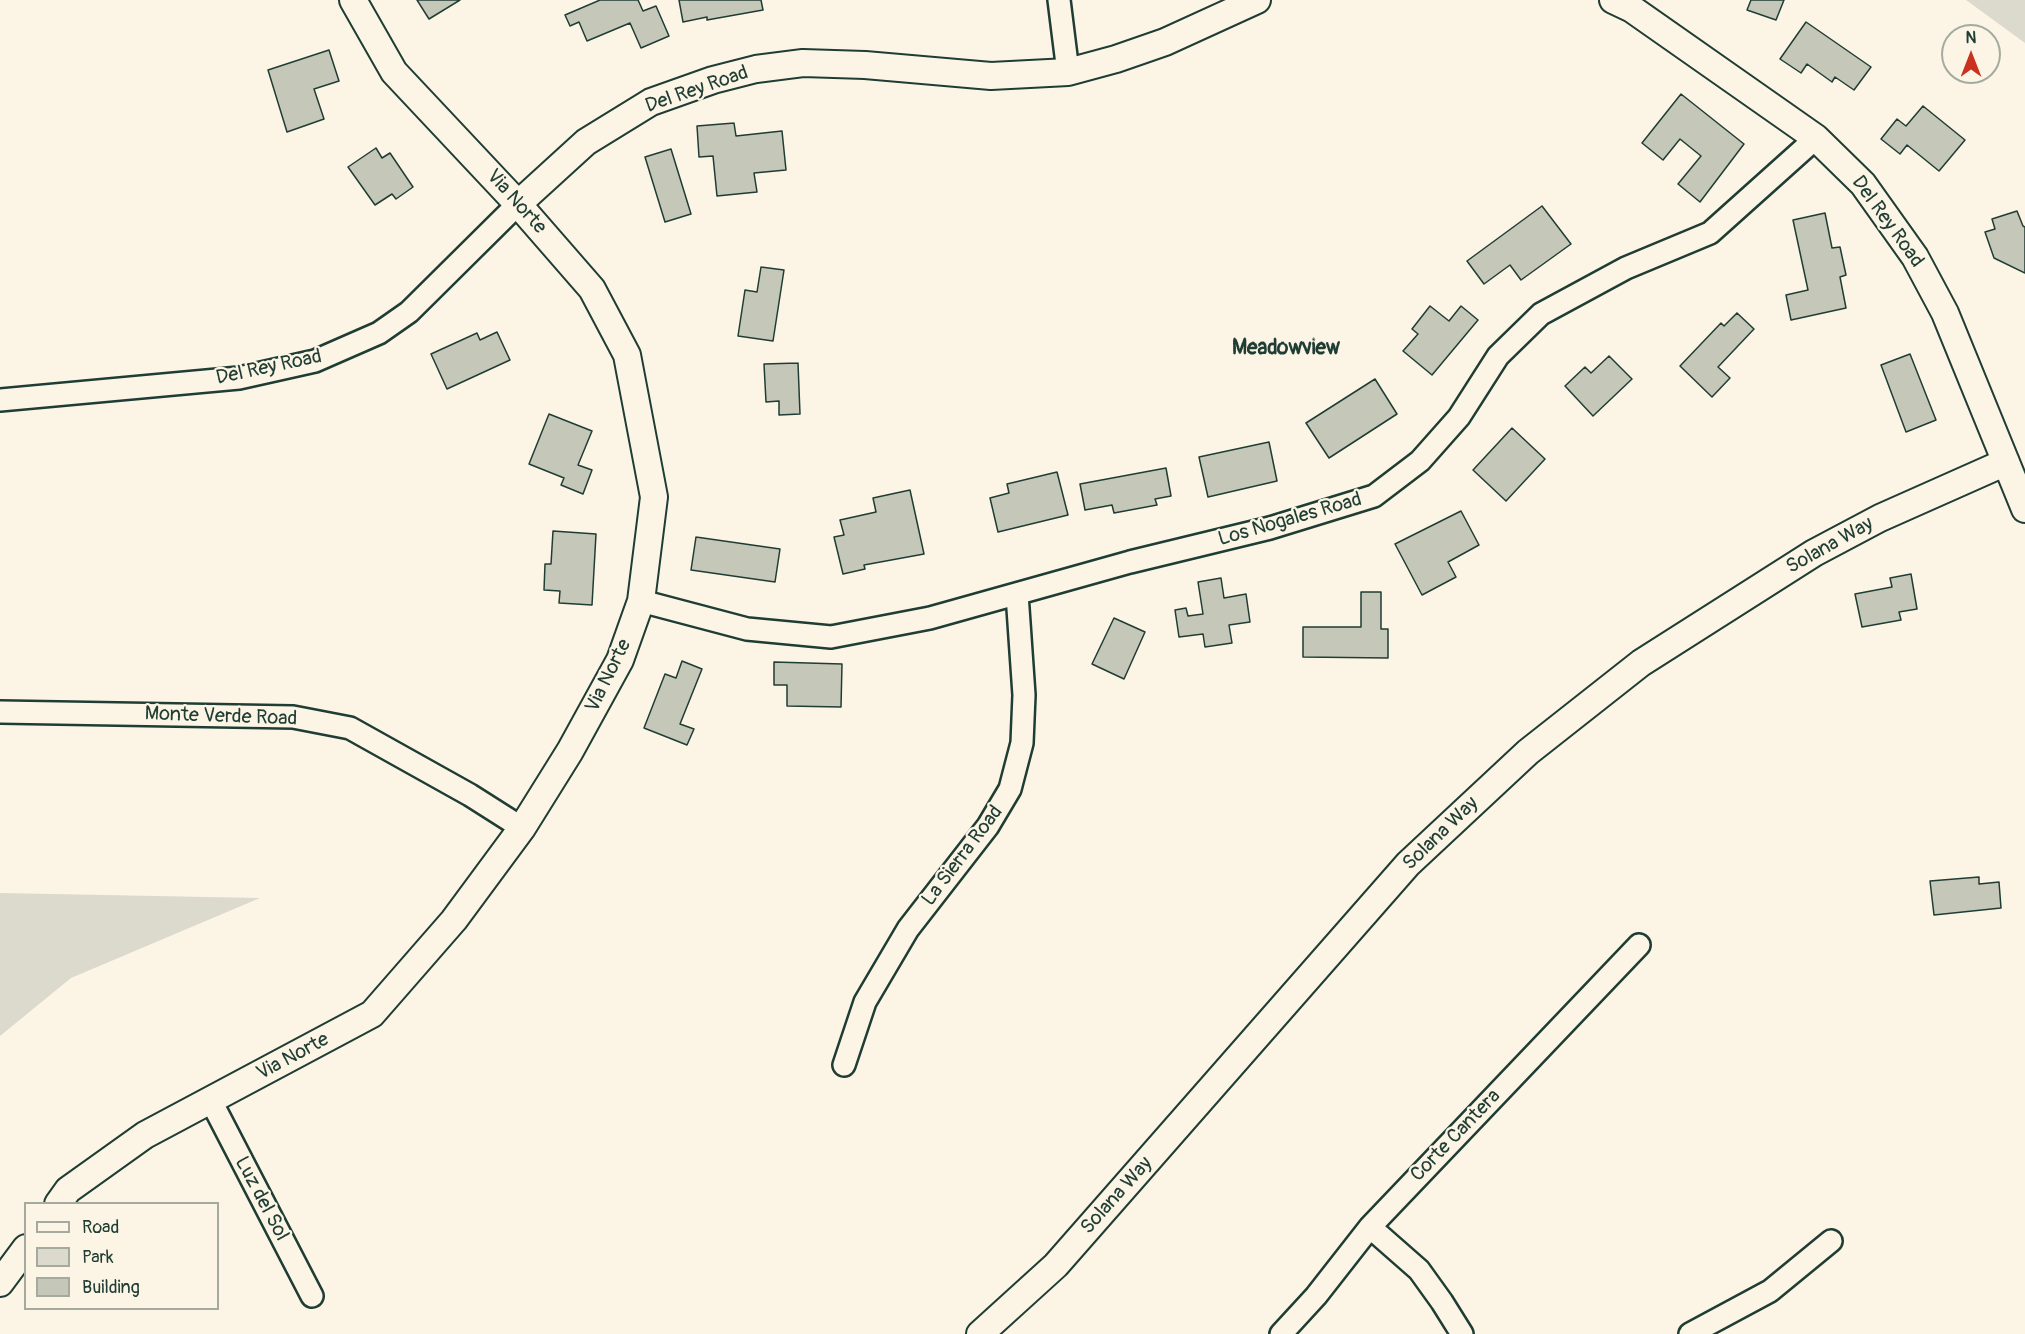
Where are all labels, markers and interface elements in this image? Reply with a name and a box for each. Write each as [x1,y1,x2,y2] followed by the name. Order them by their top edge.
[1941,24,2001,84] north arrow
[1966,28,1976,48] text: N
[642,61,752,119] street label: Del Rey Road
[481,165,551,239] street label: Via Norte
[1846,172,1928,272] street label: Del Rey Road
[1232,336,1340,362] district label: Meadowview
[214,345,324,391] street label: Del Rey Road
[1215,488,1365,552] street label: Los Nogales Road
[1782,512,1878,580] street label: Solana Way
[581,635,637,717] street label: Via Norte
[144,702,298,732] street label: Monte Verde Road
[1398,792,1484,876] street label: Solana Way
[918,801,1008,911] street label: La Sierra Road
[253,1028,333,1086] street label: Via Norte
[1406,1085,1506,1187] street label: Corte Cantera
[1076,1152,1158,1240] street label: Solana Way
[229,1153,293,1245] street label: Luz del Sol
[24,1202,219,1310] legend
[82,1216,119,1239] text: Road
[82,1246,114,1269] text: Park
[82,1276,140,1299] text: Building

